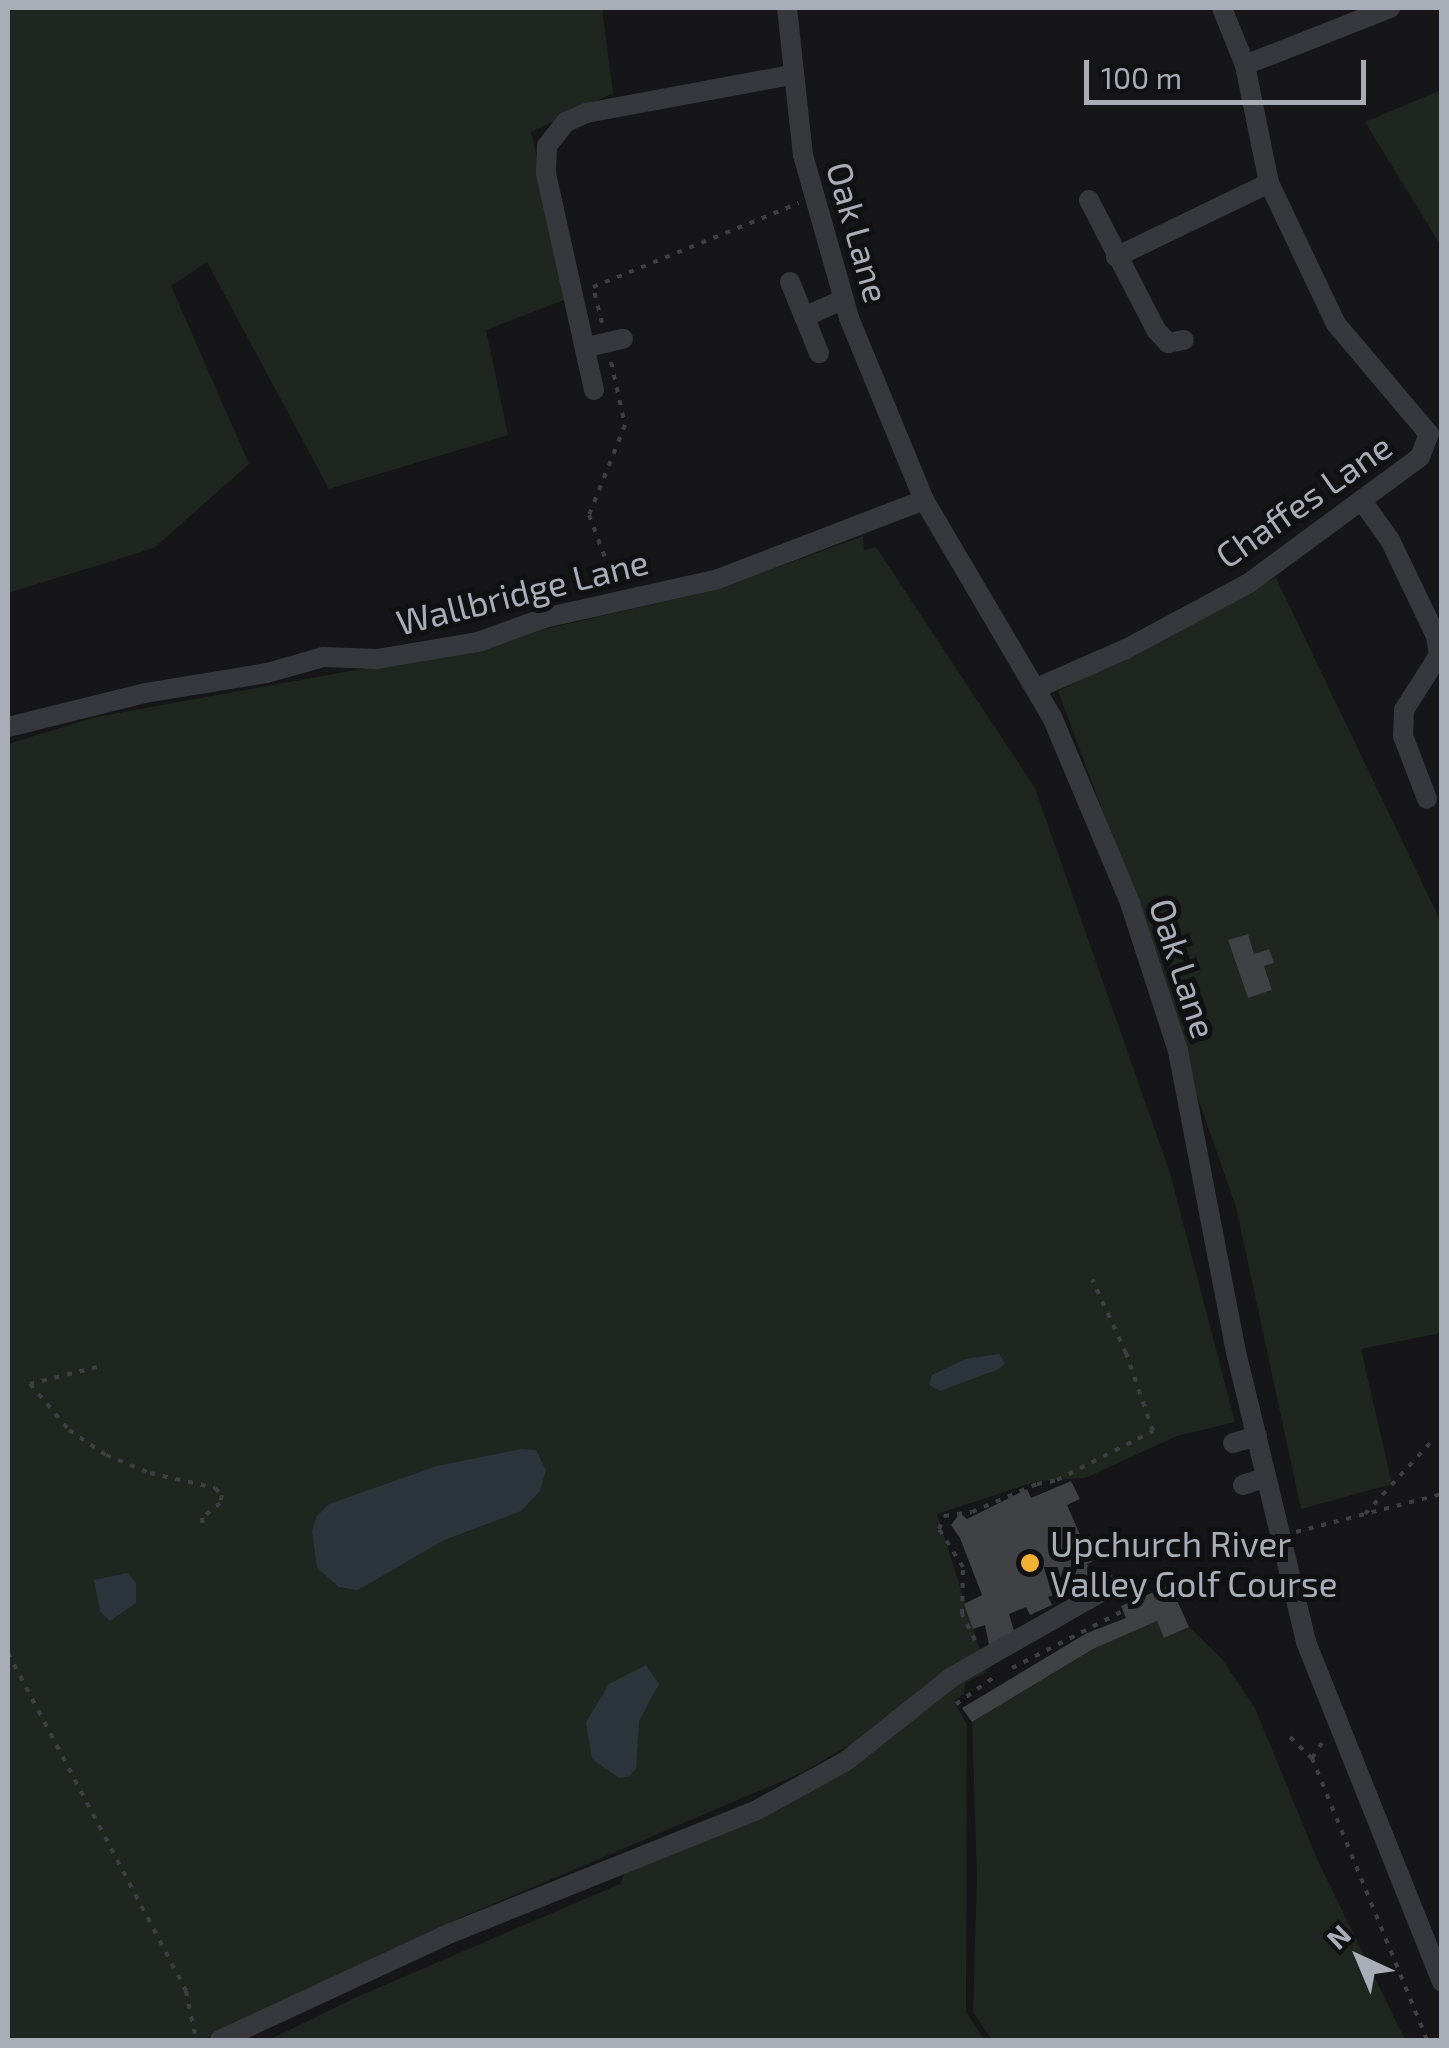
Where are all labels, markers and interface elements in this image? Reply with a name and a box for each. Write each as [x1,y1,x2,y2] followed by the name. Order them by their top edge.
[1089,40,1372,102] scale bar
[1101,59,1182,95] text: 100 m
[819,157,899,307] street label: Oak Lane
[1207,424,1399,576] street label: Chaffes Lane
[392,539,652,643] street label: Wallbridge Lane
[1142,893,1226,1043] street label: Oak Lane
[1050,1522,1339,1604] place label: Upchurch River Valley Golf Course
[1019,1552,1041,1574] marker: Upchurch River Valley Golf Course
[1309,1908,1409,2008] north arrow
[1319,1917,1357,1956] text: N

